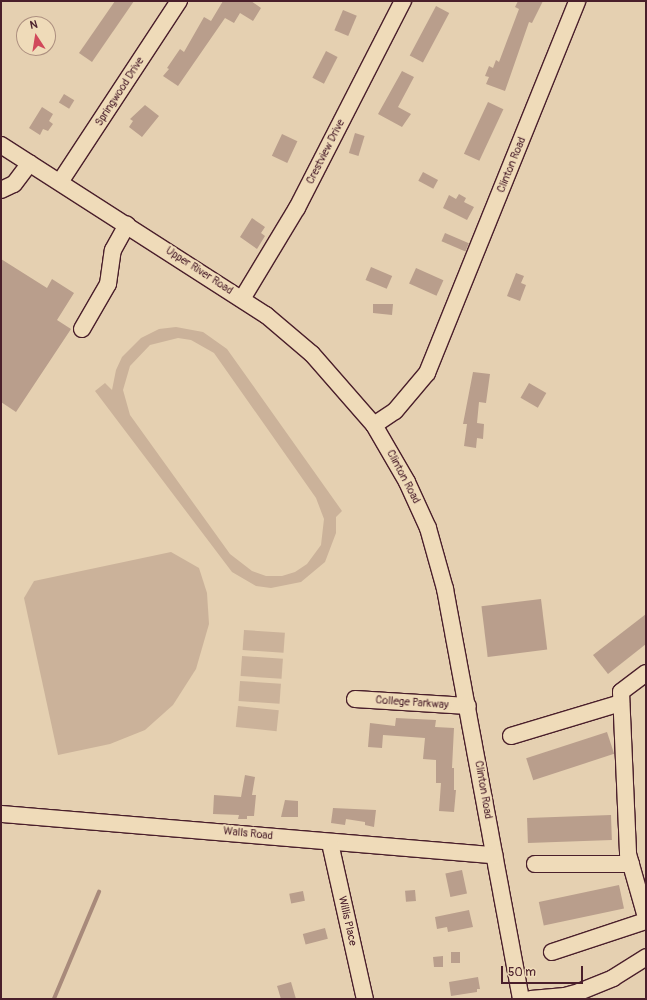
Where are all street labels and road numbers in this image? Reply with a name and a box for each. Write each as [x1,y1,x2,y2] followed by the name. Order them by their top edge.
[93,55,147,129] street label: Springwood Drive
[304,117,348,187] street label: Crestview Drive
[495,135,529,195] street label: Clinton Road
[163,244,235,298] street label: Upper River Road
[383,448,423,506] street label: Clinton Road
[375,694,449,712] street label: College Parkway
[471,760,495,820] street label: Clinton Road
[223,825,273,843] street label: Walls Road
[335,895,359,947] street label: Willis Place

